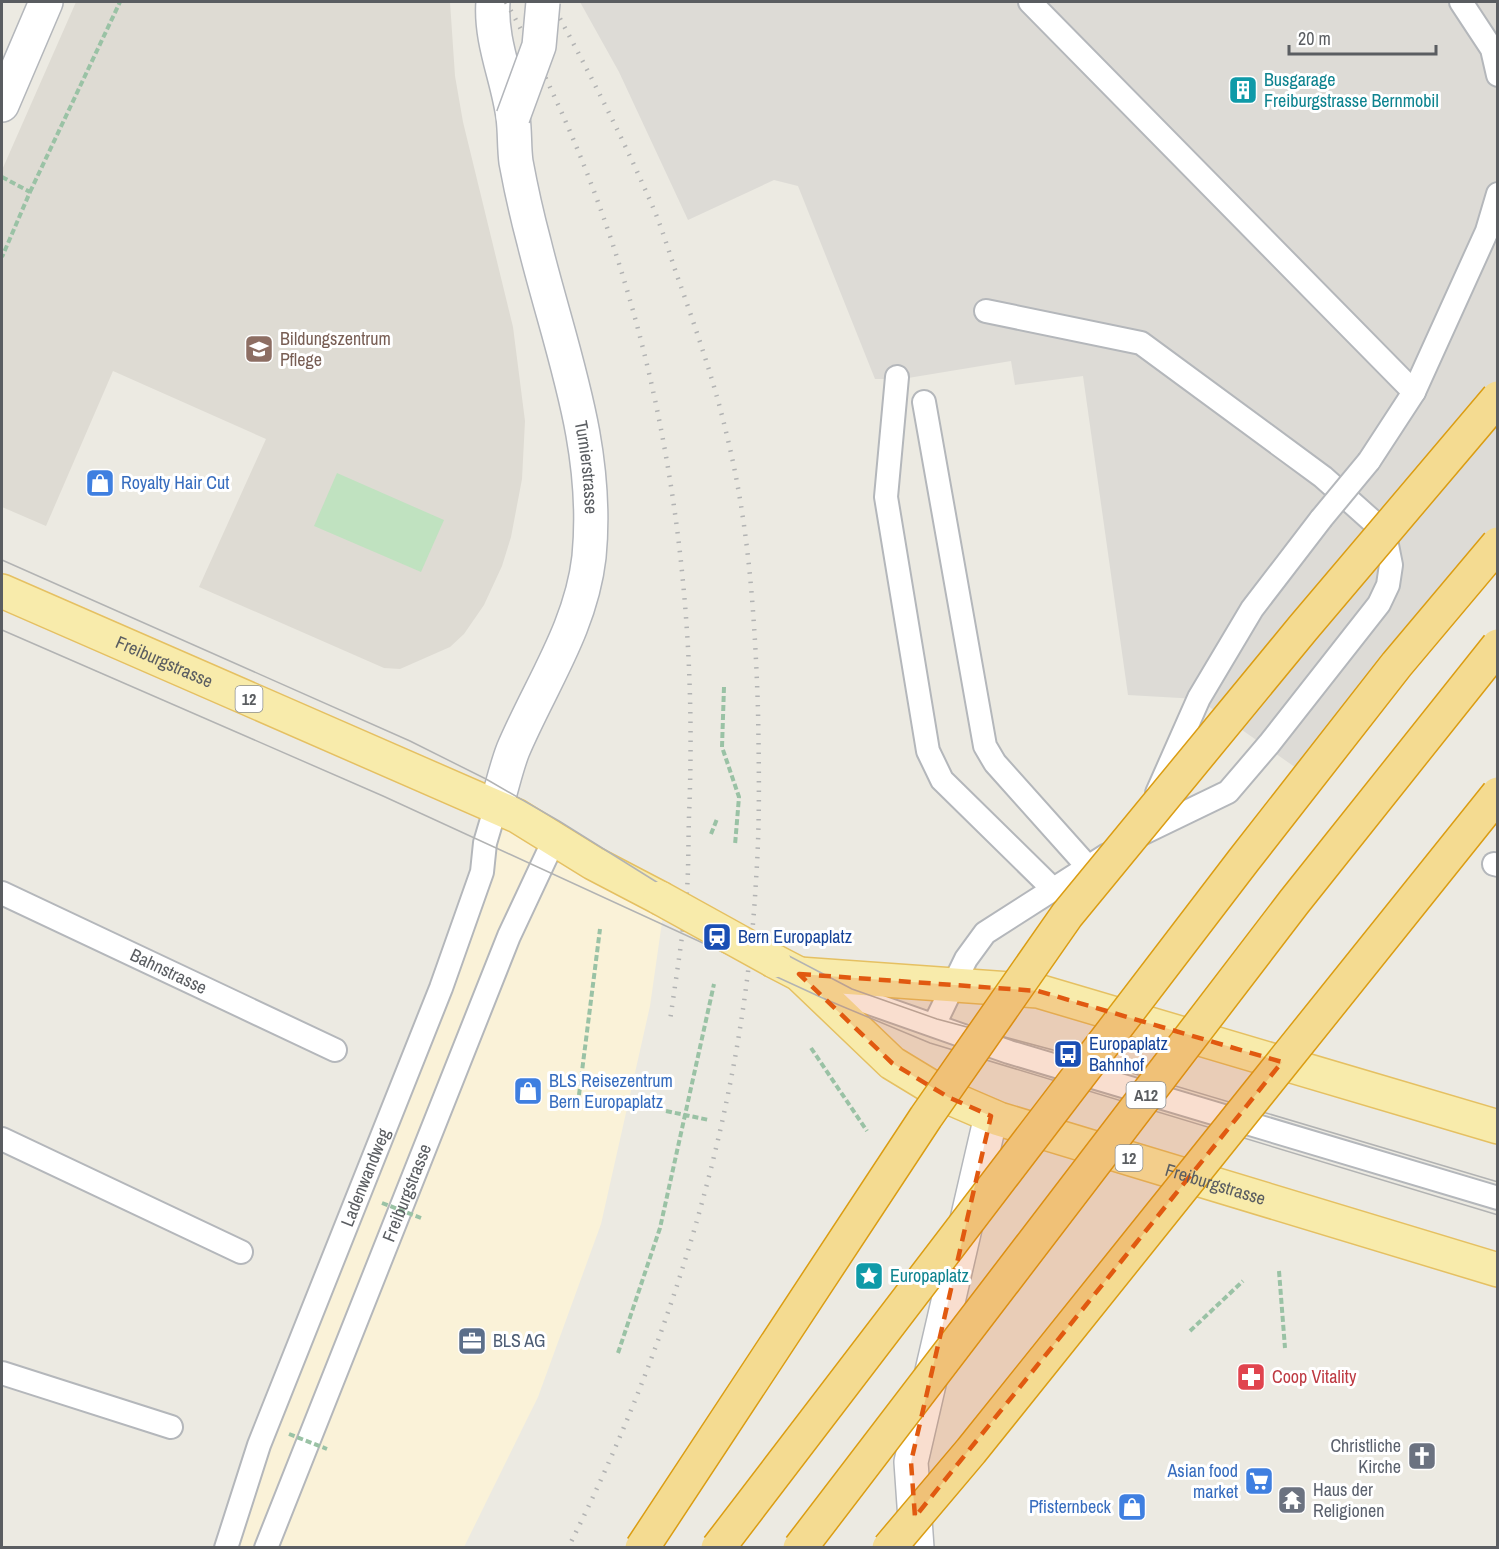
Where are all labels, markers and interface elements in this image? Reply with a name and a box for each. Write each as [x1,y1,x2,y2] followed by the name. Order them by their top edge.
[1289,18,1436,56] scale bar
[1298,26,1331,51] text: 20 m
[1264,67,1439,113] place label: Busgarage Freiburgstrasse Bernmobil
[1227,74,1259,106] building icon: Busgarage Freiburgstrasse Bernmobil
[280,326,391,372] place label: Bildungszentrum Pflege
[243,333,275,365] school or university icon: Bildungszentrum Pflege
[569,418,604,514] street label: Turnierstrasse
[84,467,116,499] shop icon: Royalty Hair Cut
[121,470,229,495] place label: Royalty Hair Cut
[112,629,217,694] street label: Freiburgstrasse
[236,686,262,712] road number: 12
[701,921,733,953] station icon: Bern Europaplatz
[738,924,852,949] place label: Bern Europaplatz
[126,942,211,1000] street label: Bahnstrasse
[1089,1031,1168,1077] place label: Europaplatz Bahnhof
[1052,1038,1084,1070] bus stop icon: Europaplatz Bahnhof
[549,1068,673,1114] place label: BLS Reisezentrum Bern Europaplatz
[512,1075,544,1107] shop icon: BLS Reisezentrum Bern Europaplatz
[1126,1082,1166,1108] road number: A12
[334,1124,396,1230] street label: Ladenwandweg
[376,1140,437,1245] street label: Freiburgstrasse
[1116,1145,1142,1171] road number: 12
[1162,1157,1269,1211] street label: Freiburgstrasse
[853,1260,885,1292] place icon: Europaplatz
[890,1263,969,1288] place label: Europaplatz
[456,1325,488,1357] office icon: BLS AG
[493,1328,546,1353] place label: BLS AG
[1235,1361,1267,1393] pharmacy icon: Coop Vitality
[1272,1364,1357,1389] place label: Coop Vitality
[1330,1433,1401,1479] place label: Christliche Kirche
[1406,1440,1438,1472] church icon: Christliche Kirche
[1166,1458,1238,1504] place label: Asian food market
[1243,1465,1275,1497] supermarket icon: Asian food market
[1313,1477,1384,1523] place label: Haus der Religionen
[1276,1484,1308,1516] temple icon: Haus der Religionen
[1116,1491,1148,1523] shop icon: Pfisternbeck
[1029,1494,1112,1519] place label: Pfisternbeck

